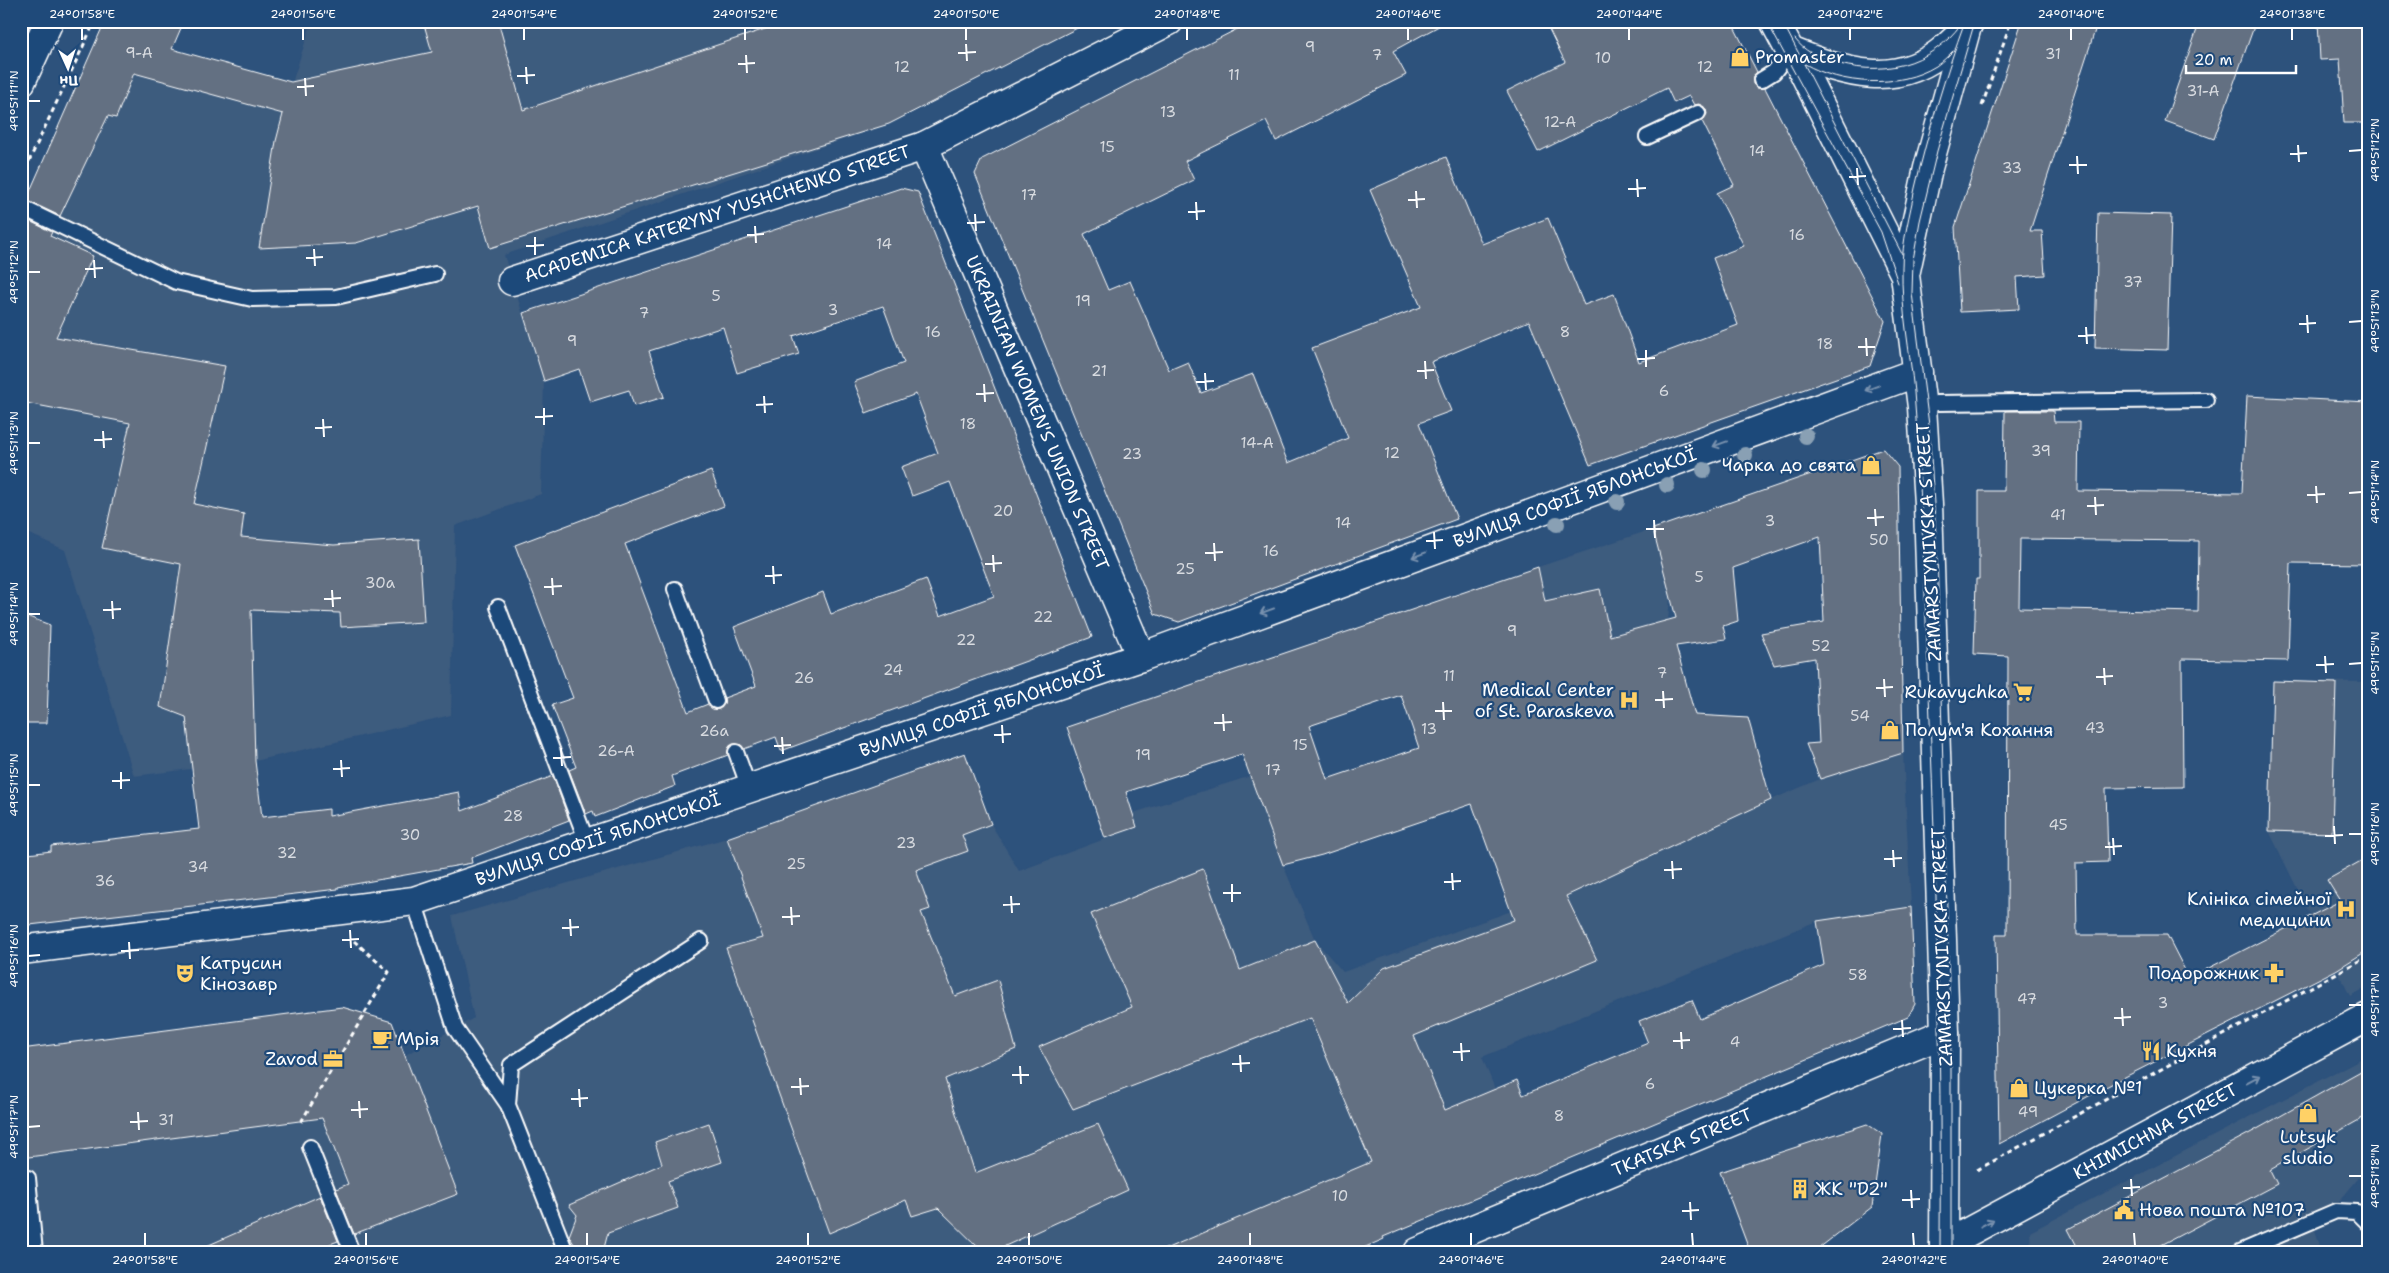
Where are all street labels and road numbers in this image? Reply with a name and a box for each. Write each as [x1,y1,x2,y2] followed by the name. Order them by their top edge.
[521,139,913,288] street label: ACADEMICA KATERYNY YUSHCHENKO STREET
[960,252,1115,574] street label: UKRAINIAN WOMEN'S UNION STREET
[1911,422,1947,662] street label: ZAMARSTYNIVSKA STREET
[1450,442,1700,553] street label: ВУЛИЦЯ СОФІЇ ЯБЛОНСЬКОЇ
[856,658,1108,763] street label: ВУЛИЦЯ СОФІЇ ЯБЛОНСЬКОЇ
[472,787,724,892] street label: ВУЛИЦЯ СОФІЇ ЯБЛОНСЬКОЇ
[1926,827,1958,1067] street label: ZAMARSTYNIVSKA STREET
[2069,1077,2242,1185] street label: KHIMICHNA STREET
[1608,1102,1756,1182] street label: TKATSKA STREET

